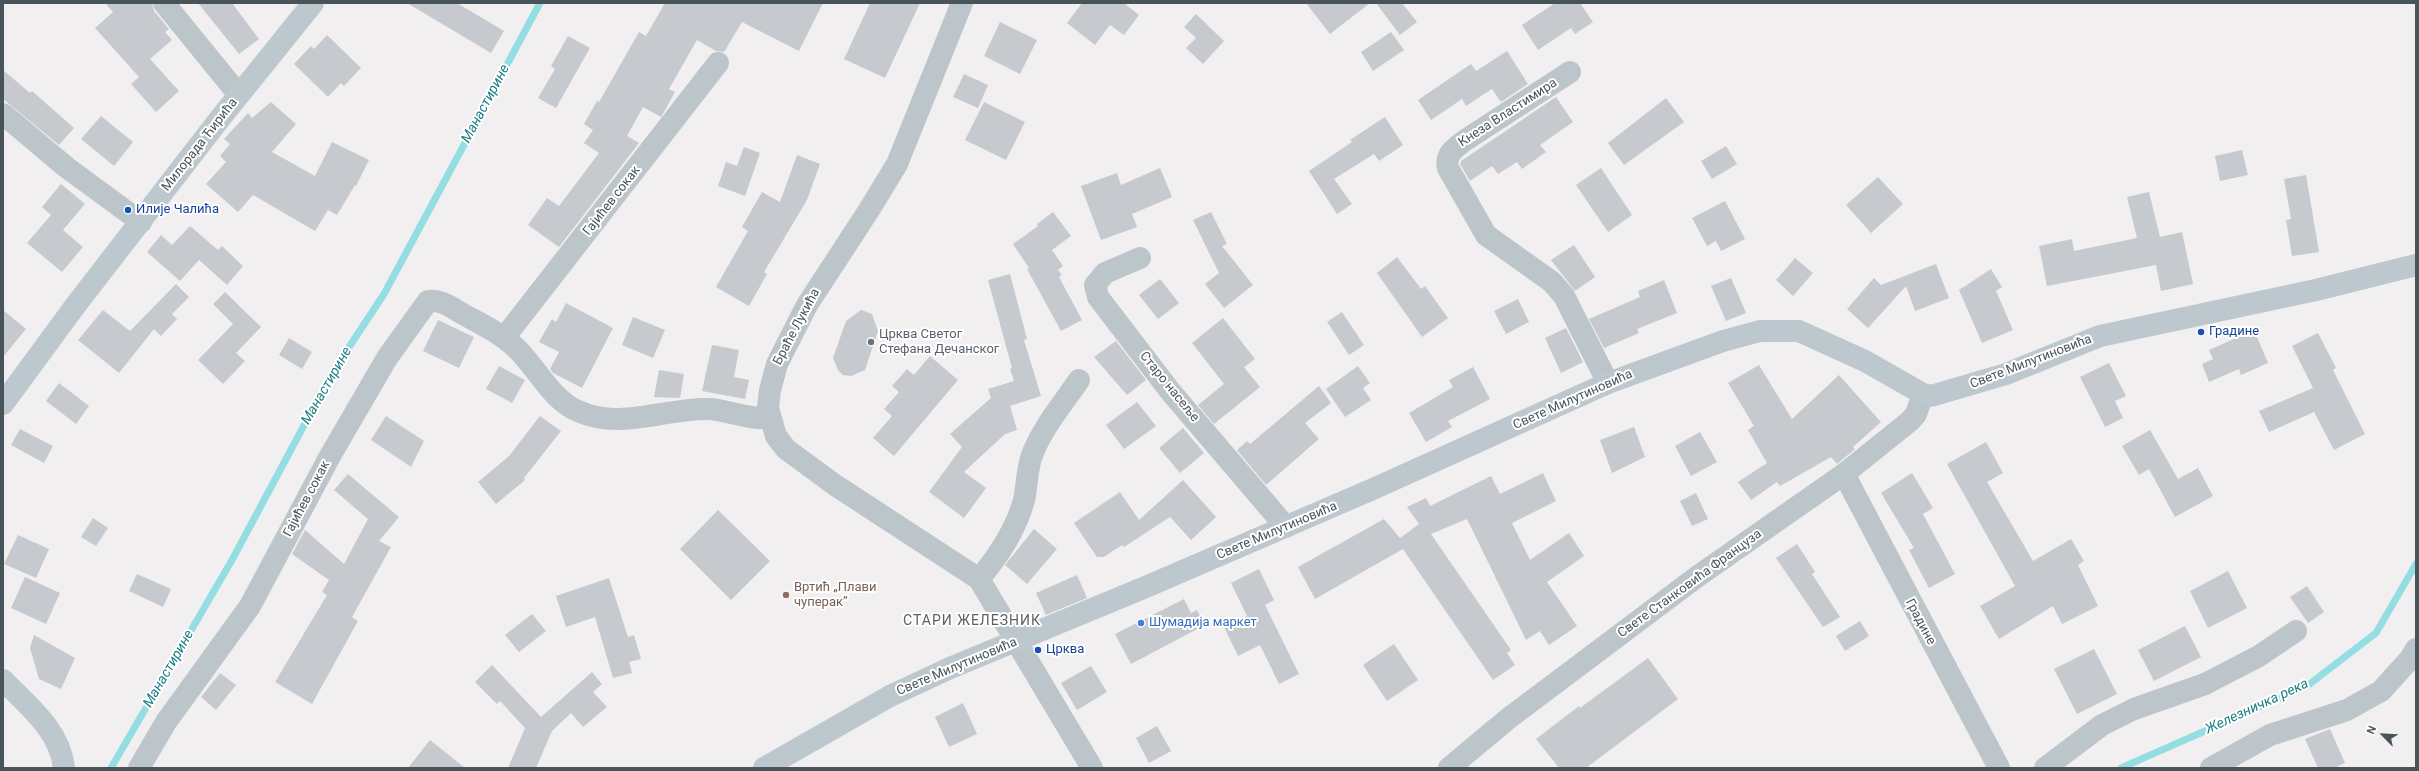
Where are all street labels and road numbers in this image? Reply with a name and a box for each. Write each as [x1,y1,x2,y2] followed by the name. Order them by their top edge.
[1456,75,1560,151] street label: Кнеза Властимира
[159,95,241,195] street label: Милорада Ћирића
[580,163,644,239] street label: Гајићев сокак
[770,286,824,368] street label: Браће Лукића
[1968,332,2094,392] street label: Свете Милутиновића
[1136,349,1202,425] street label: Старо насеље
[1511,367,1635,433] street label: Свете Милутиновића
[280,458,334,540] street label: Гајићев сокак
[1215,499,1339,563] street label: Свете Милутиновића
[1615,527,1765,641] street label: Свете Станковића Француза
[1901,596,1939,648] street label: Градине
[895,635,1019,699] street label: Свете Милутиновића

